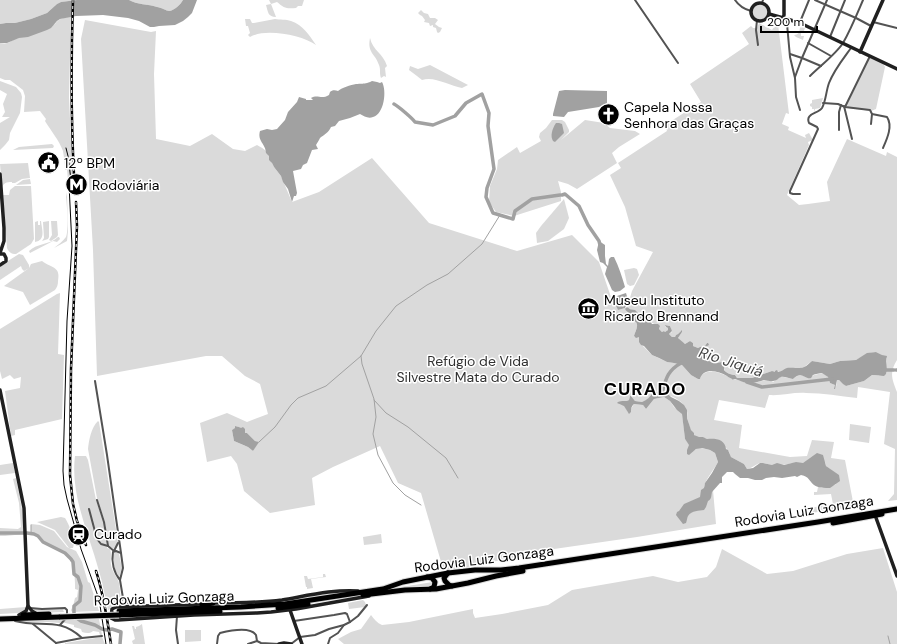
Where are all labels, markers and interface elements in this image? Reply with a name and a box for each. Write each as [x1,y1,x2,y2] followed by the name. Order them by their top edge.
[761,8,817,34] scale bar
[767,14,804,30] text: 200 m
[624,98,754,132] place label: Capela Nossa Senhora das Graças
[596,102,622,128] church icon: Capela Nossa Senhora das Graças
[35,150,61,176] public building icon: 12º BPM
[64,154,115,172] place label: 12º BPM
[63,172,89,198] metro station icon: Rodoviária
[92,176,159,194] place label: Rodoviária
[604,291,719,325] place label: Museu Instituto Ricardo Brennand
[575,295,601,321] museum icon: Museu Instituto Ricardo Brennand
[696,342,766,382] water label: Rio Jiquiá
[396,352,560,386] park label: Refúgio de Vida Silvestre Mata do Curado
[604,377,686,401] district label: CURADO
[733,491,875,531] street label: Rodovia Luiz Gonzaga
[65,521,91,547] station icon: Curado
[94,525,142,543] place label: Curado
[413,542,555,576] street label: Rodovia Luiz Gonzaga
[94,587,234,609] street label: Rodovia Luiz Gonzaga

